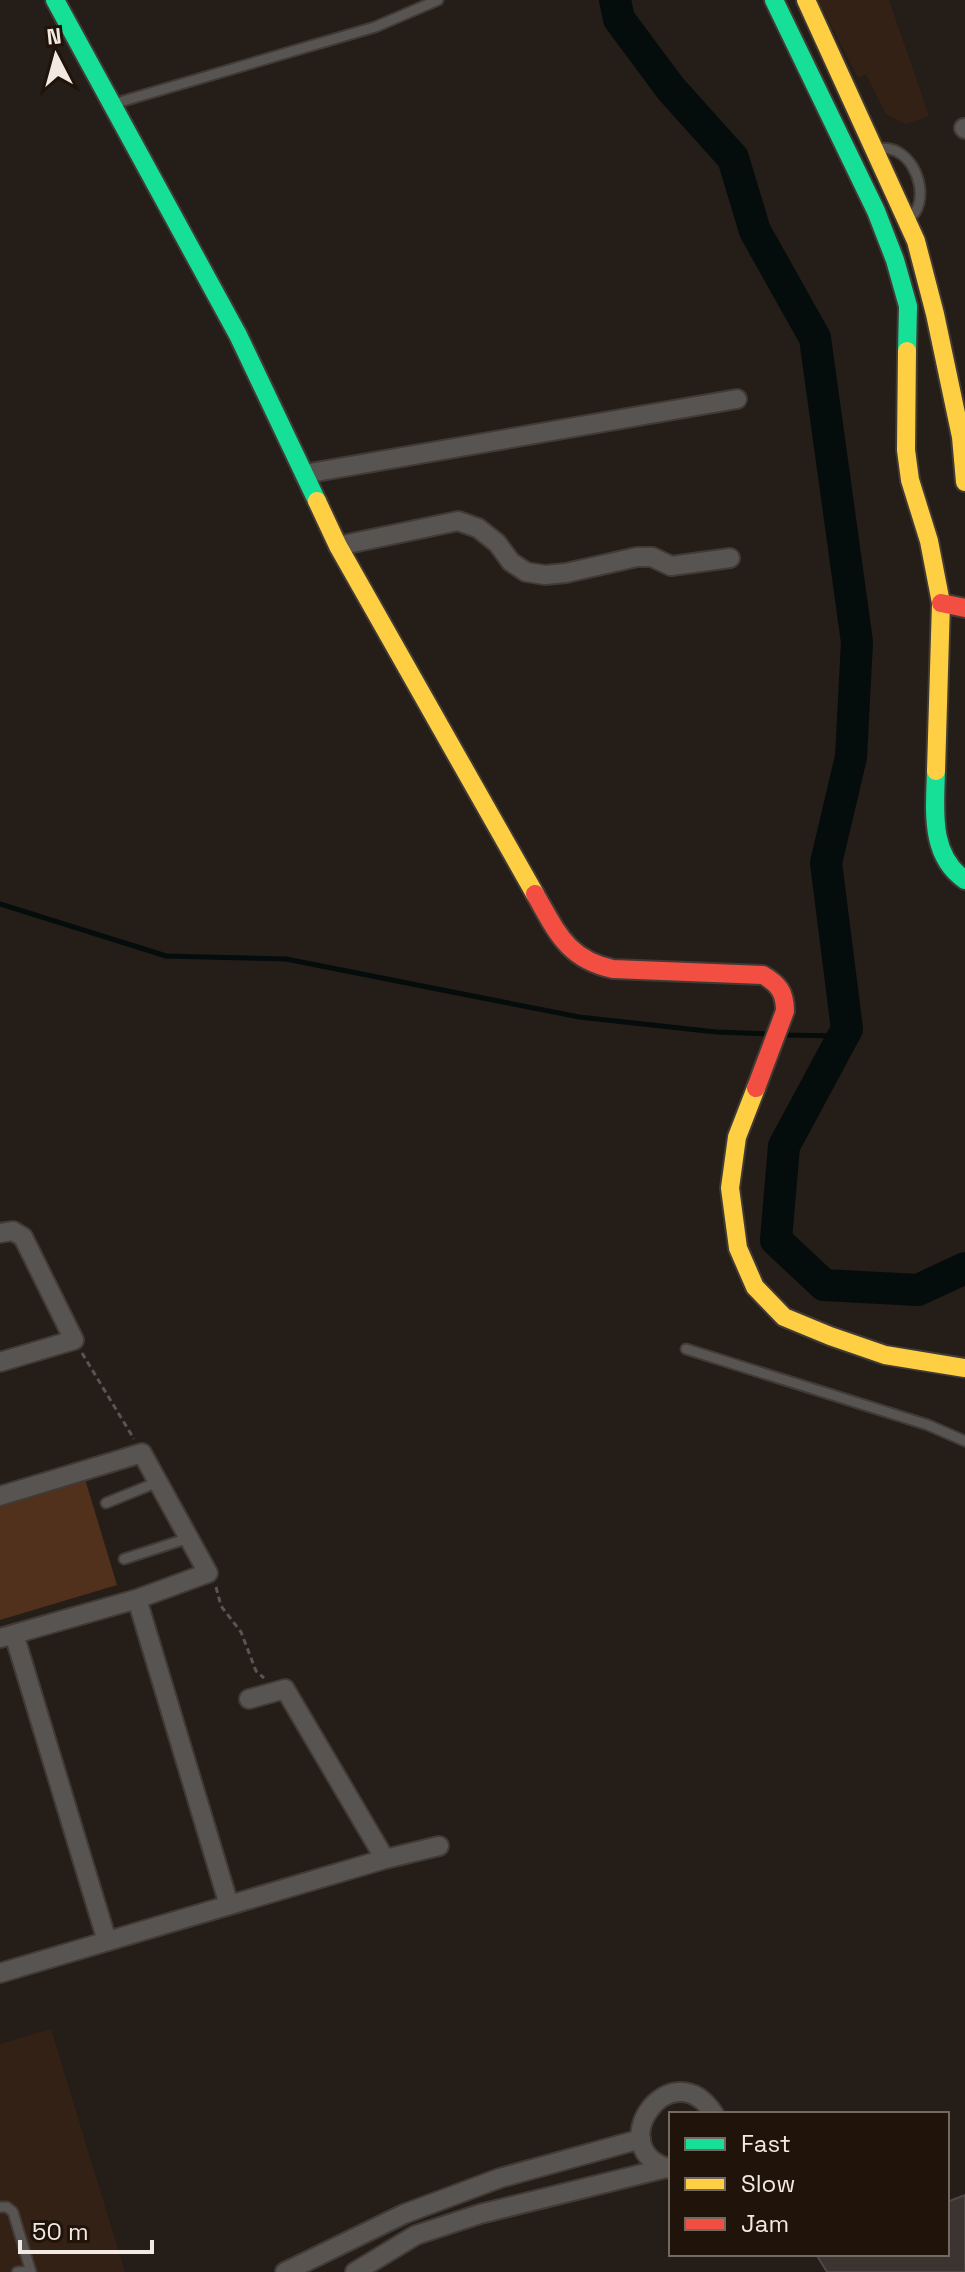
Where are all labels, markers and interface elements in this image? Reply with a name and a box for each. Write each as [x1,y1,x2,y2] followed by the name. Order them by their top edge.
[16,16,96,96] north arrow
[45,21,63,51] text: N
[669,2112,949,2256] legend
[741,2128,791,2159] text: Fast
[741,2168,795,2199] text: Slow
[20,2204,152,2254] scale bar
[741,2208,789,2239] text: Jam
[32,2216,89,2247] text: 50 m

